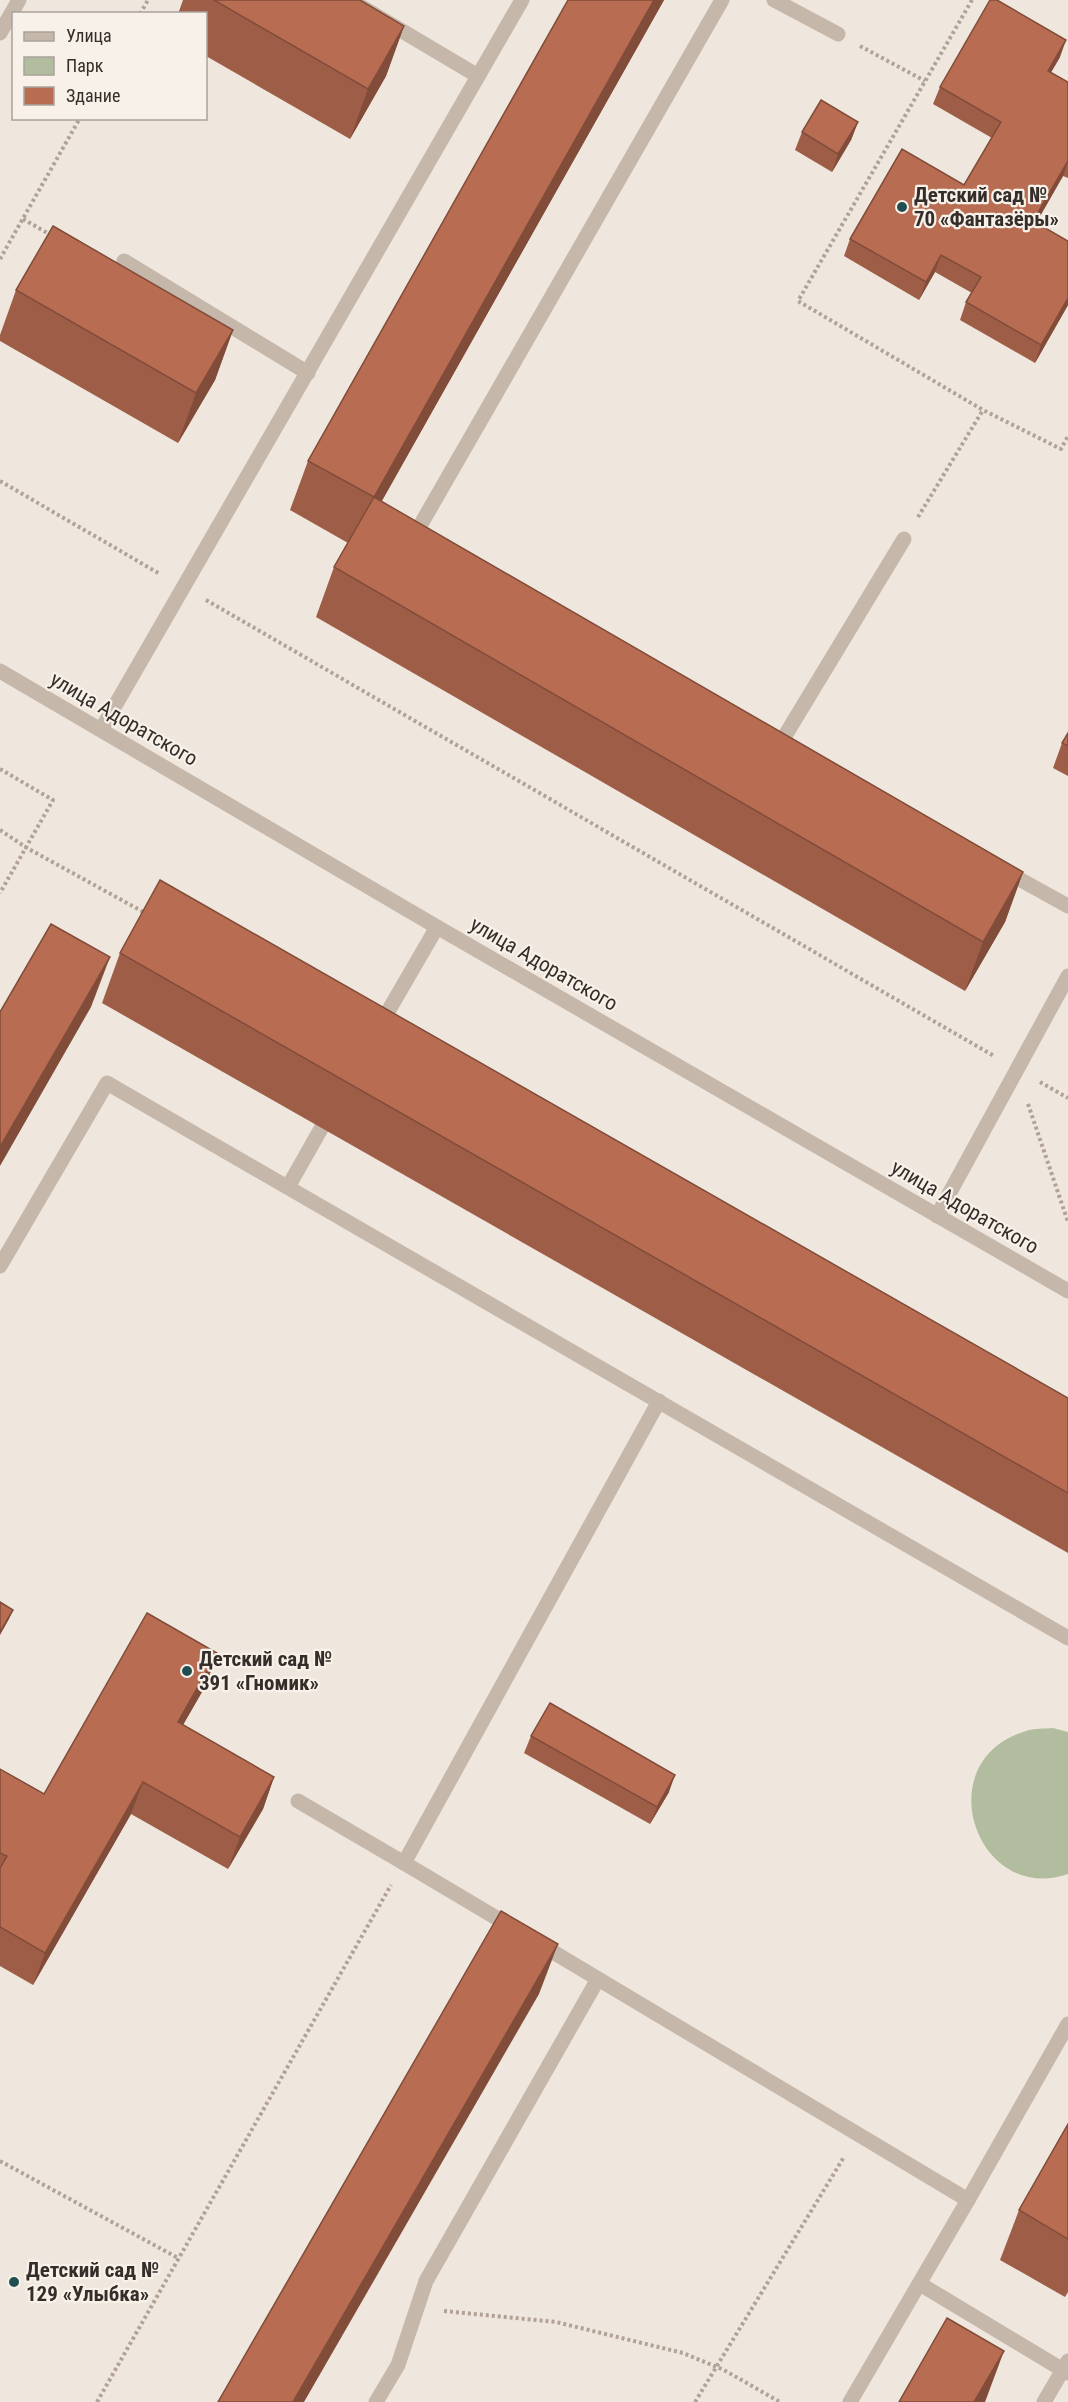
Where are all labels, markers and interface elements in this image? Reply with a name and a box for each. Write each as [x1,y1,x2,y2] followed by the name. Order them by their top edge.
[12,12,207,120] legend
[66,25,112,46] text: Улица
[66,55,104,76] text: Парк
[66,85,120,106] text: Здание
[914,183,1059,231] place label: Детский сад № 70 «Фантазёры»
[895,200,909,214] marker: Детский сад № 70 «Фантазёры»
[46,667,202,771] street label: улица Адоратского
[466,912,622,1016] street label: улица Адоратского
[887,1155,1043,1259] street label: улица Адоратского
[199,1647,332,1695] place label: Детский сад № 391 «Гномик»
[180,1664,194,1678] marker: Детский сад № 391 «Гномик»
[26,2258,159,2306] place label: Детский сад № 129 «Улыбка»
[7,2275,21,2289] marker: Детский сад № 129 «Улыбка»

